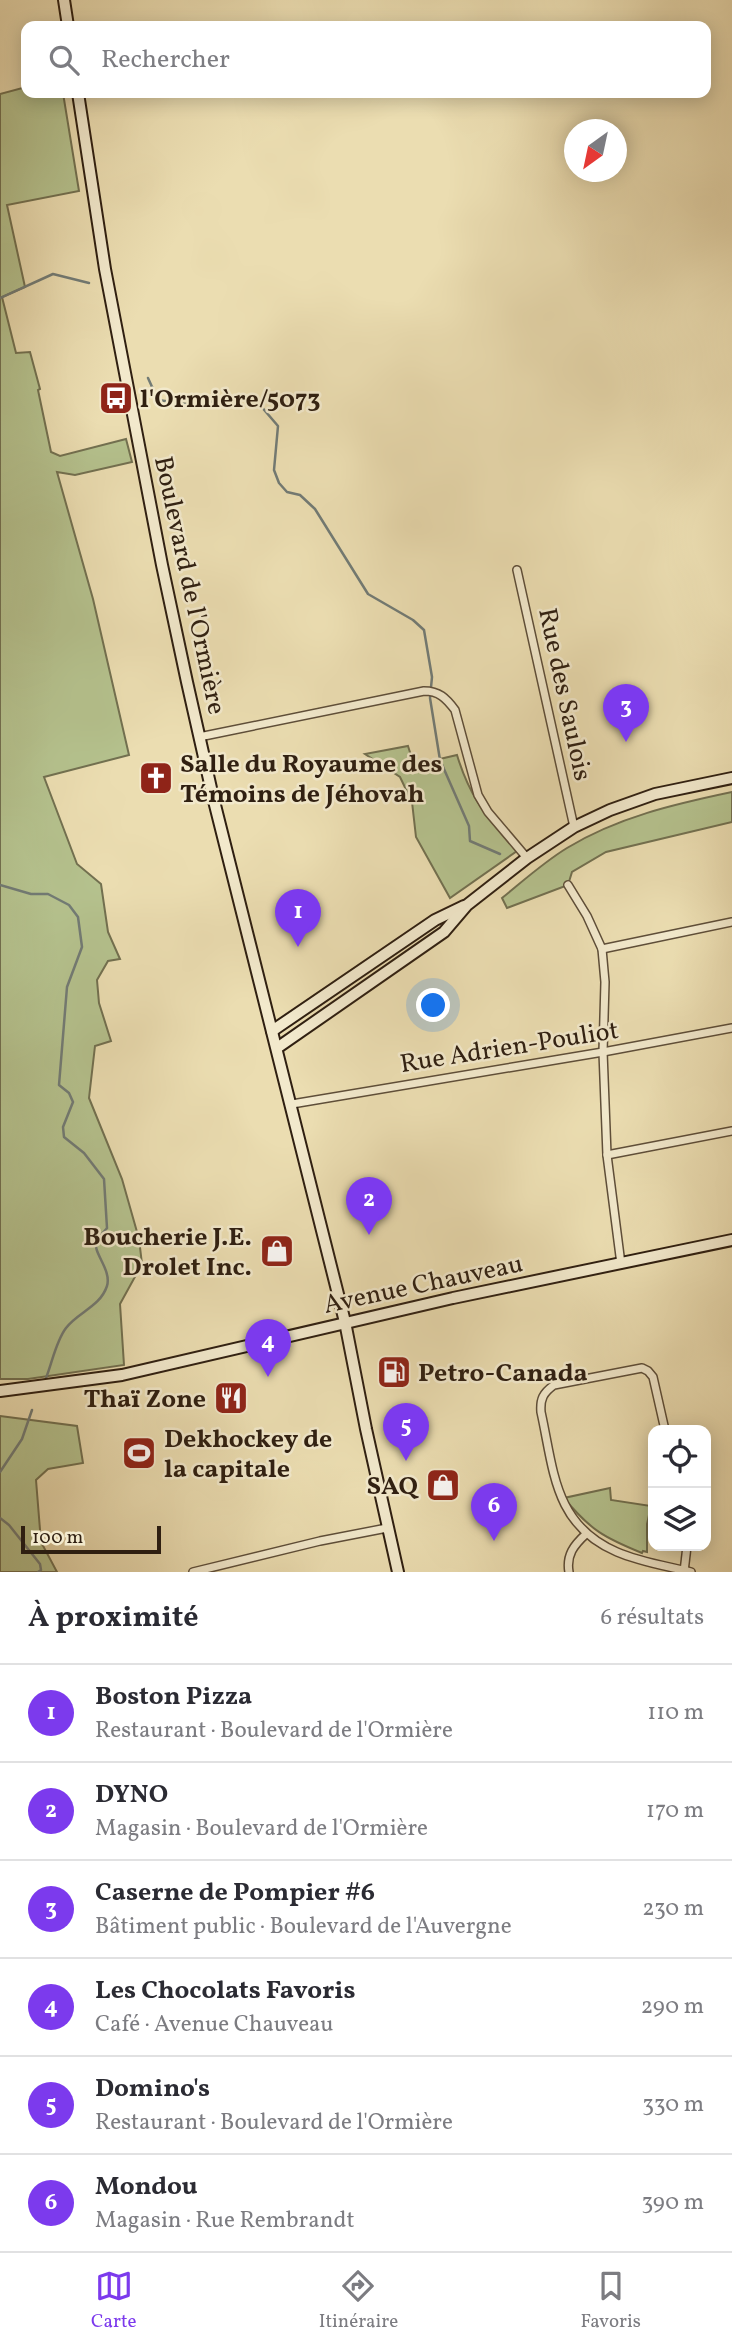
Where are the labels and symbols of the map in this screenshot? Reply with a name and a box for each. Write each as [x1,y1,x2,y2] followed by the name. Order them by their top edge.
[564,119,627,182] north arrow
[97,379,135,417] bus stop icon: l'Ormière/5073
[140,382,320,418] place label: l'Ormière/5073
[144,453,234,718] street label: Boulevard de l'Ormière
[528,605,600,784] street label: Rue des Saulois
[603,684,649,742] pin: 3
[180,747,443,813] place label: Salle du Royaume des Témoins de Jéhovah
[137,759,175,797] church icon: Salle du Royaume des Témoins de Jéhovah
[275,889,321,947] pin: 1
[416,988,450,1022] your location
[397,1013,621,1083] street label: Rue Adrien-Pouliot
[346,1177,392,1235] pin: 2
[83,1220,252,1286] place label: Boucherie J.E. Drolet Inc.
[258,1232,296,1270] shop icon: Boucherie J.E. Drolet Inc.
[320,1246,526,1324] street label: Avenue Chauveau
[245,1319,291,1377] pin: 4
[375,1353,413,1391] fuel station icon: Petro-Canada
[418,1356,588,1392] place label: Petro-Canada
[212,1379,250,1417] restaurant icon: Thaï Zone
[83,1382,206,1418] place label: Thaï Zone
[383,1403,429,1461] pin: 5
[164,1422,332,1488] place label: Dekhockey de la capitale
[120,1434,158,1472] sports icon: Dekhockey de la capitale
[424,1466,462,1504] shop icon: SAQ
[366,1469,420,1505] place label: SAQ
[471,1483,517,1541] pin: 6
[21,1523,161,1555] scale bar

